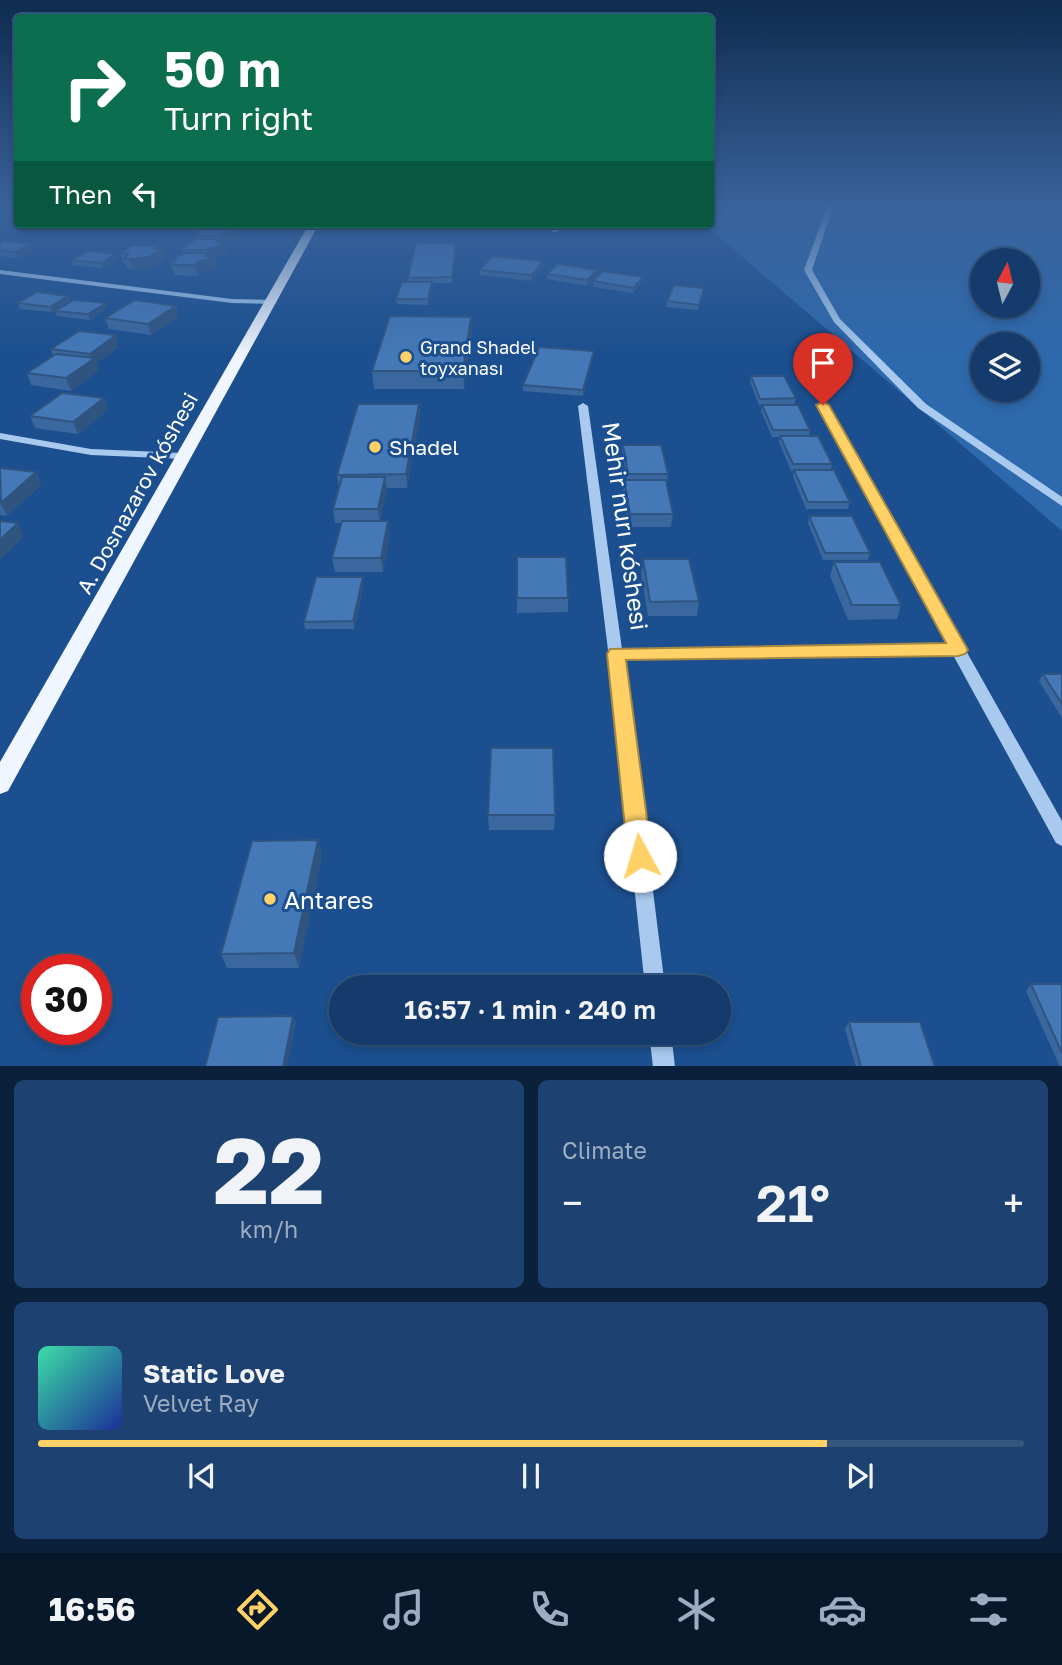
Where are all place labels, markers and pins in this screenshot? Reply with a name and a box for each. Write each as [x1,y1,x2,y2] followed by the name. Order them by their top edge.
[793,333,853,405] pin
[420,336,537,379] place label: Grand Shadel toyxanası
[398,349,414,365] marker: Grand Shadel toyxanası
[389,434,459,460] place label: Shadel
[367,439,383,455] marker: Shadel
[284,885,374,914] place label: Antares
[262,891,278,907] marker: Antares

